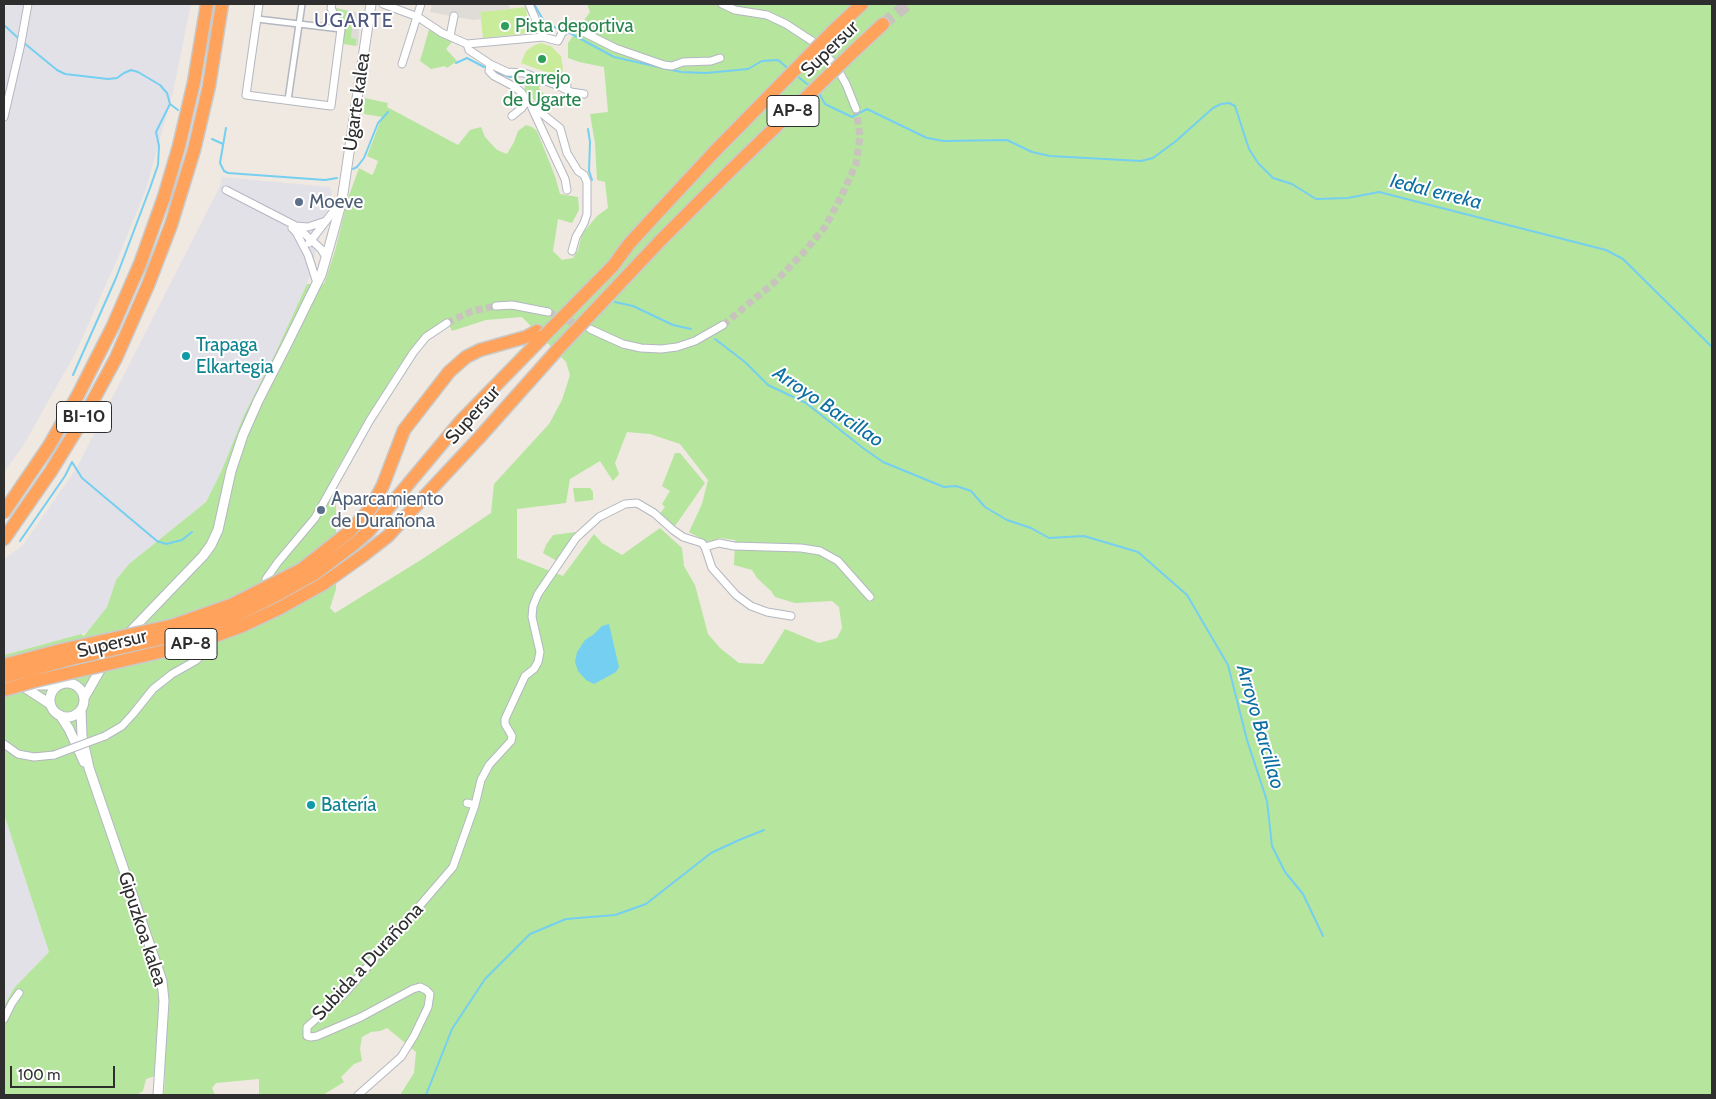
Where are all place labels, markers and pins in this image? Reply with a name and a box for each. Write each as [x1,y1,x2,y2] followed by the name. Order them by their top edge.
[515,15,634,37] place label: Pista deportiva
[499,20,511,32] marker: Pista deportiva
[536,53,548,65] marker: Carrejo de Ugarte
[503,67,581,111] place label: Carrejo de Ugarte
[309,191,363,213] place label: Moeve
[293,196,305,208] marker: Moeve
[196,334,274,378] place label: Trapaga Elkartegia
[180,350,192,362] marker: Trapaga Elkartegia
[331,488,444,532] place label: Aparcamiento de Durañona
[315,504,327,516] marker: Aparcamiento de Durañona
[321,794,376,816] place label: Batería
[305,799,317,811] marker: Batería

